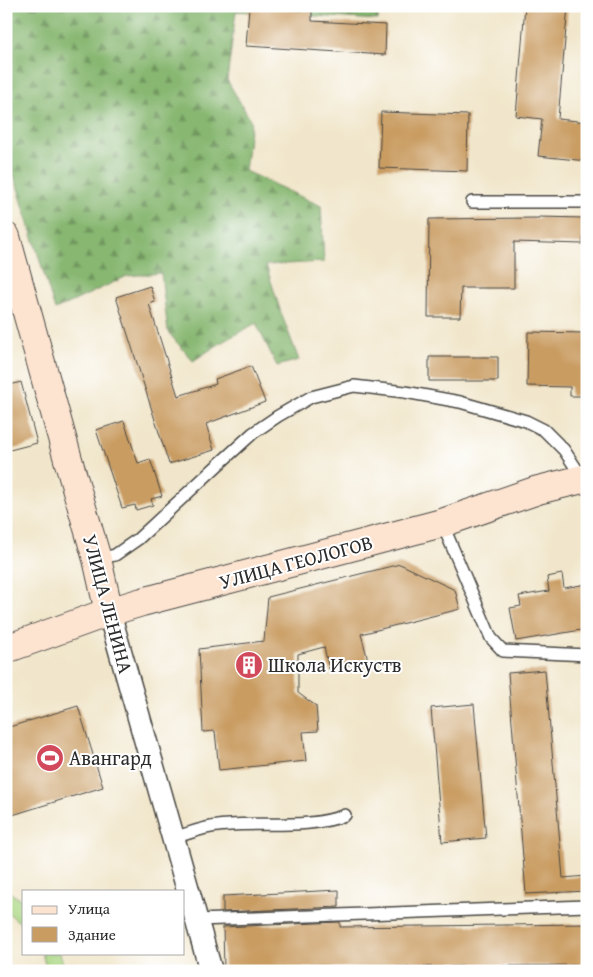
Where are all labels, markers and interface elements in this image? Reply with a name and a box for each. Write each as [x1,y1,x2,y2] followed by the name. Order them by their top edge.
[216,527,376,596] street label: УЛИЦА ГЕОЛОГОВ
[76,531,141,677] street label: УЛИЦА ЛЕНИНА
[234,650,264,680] building icon: Школа Искуств
[268,650,402,679] place label: Школа Искуств
[35,743,65,773] sports icon: Авангард
[69,743,152,772] place label: Авангард
[22,890,185,954] legend
[68,898,111,919] text: Улица
[68,924,116,945] text: Здание

